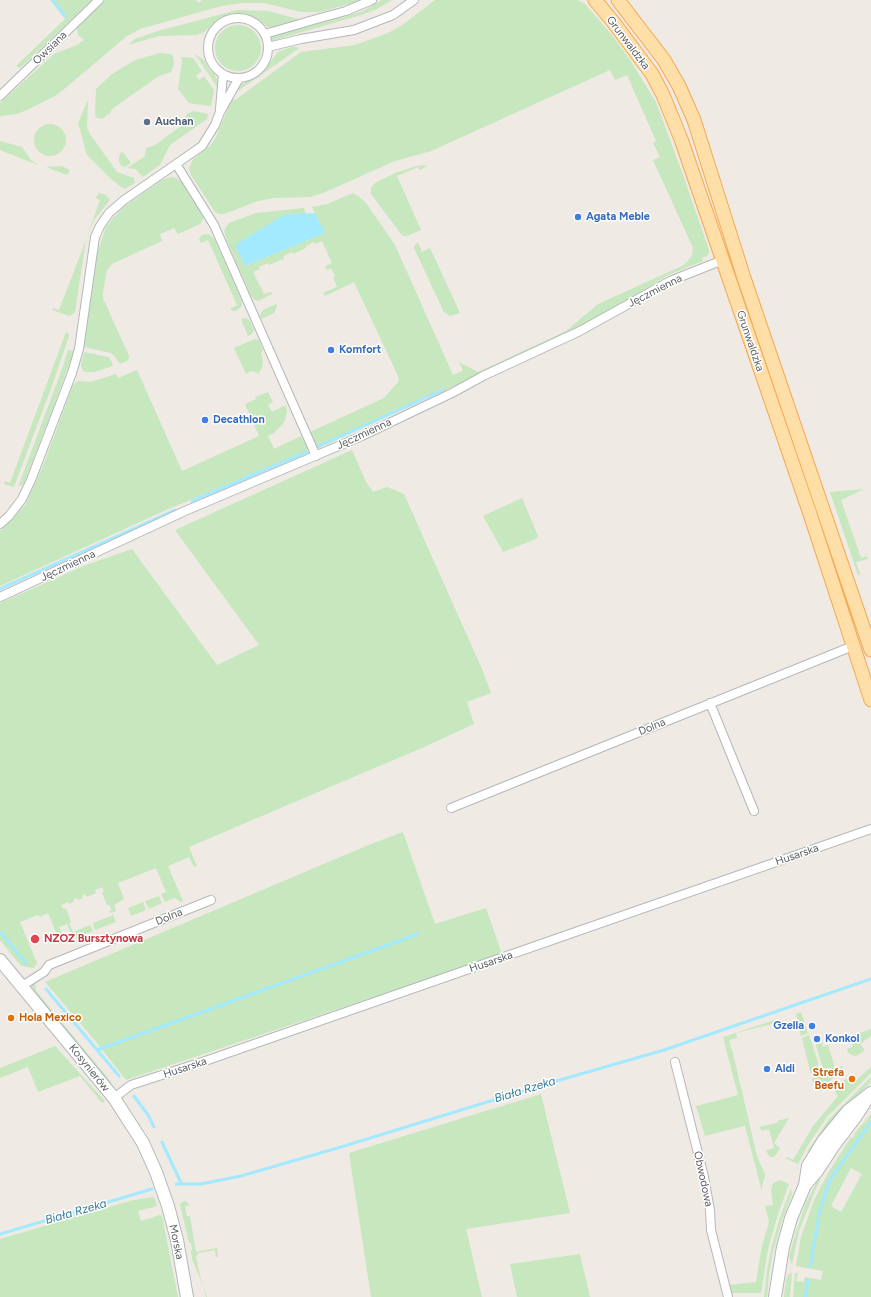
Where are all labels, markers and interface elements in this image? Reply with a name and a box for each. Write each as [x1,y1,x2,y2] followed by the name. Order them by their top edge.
[604,14,652,72] street label: Grunwaldzka
[30,29,70,67] street label: Owsiana
[155,115,193,129] place label: Auchan
[142,117,152,127] marker: Auchan
[586,210,650,224] place label: Agata Meble
[573,212,583,222] marker: Agata Meble
[626,272,684,310] street label: Jęczmienna
[733,309,767,373] street label: Grunwaldzka
[339,343,381,357] place label: Komfort
[326,345,336,355] marker: Komfort
[213,413,265,427] place label: Decathlon
[200,415,210,425] marker: Decathlon
[335,416,393,452] street label: Jęczmienna
[39,548,97,584] street label: Jęczmienna
[636,716,668,738] street label: Dolna
[774,841,820,869] street label: Husarska
[153,906,185,928] street label: Dolna
[44,932,143,946] place label: NZOZ Bursztynowa
[29,933,41,945] marker: NZOZ Bursztynowa
[468,948,514,976] street label: Husarska
[19,1011,81,1025] place label: Hola Mexico
[6,1013,16,1023] marker: Hola Mexico
[773,1019,804,1033] place label: Gzella
[807,1021,817,1031] marker: Gzella
[825,1032,859,1046] place label: Konkol
[812,1034,822,1044] marker: Konkol
[66,1042,112,1094] street label: Kosynierów
[162,1055,208,1081] street label: Husarska
[775,1062,795,1076] place label: Aldi
[762,1064,772,1074] marker: Aldi
[813,1066,844,1092] place label: Strefa Beefu
[493,1074,557,1106] water label: Biała Rzeka
[847,1074,857,1084] marker: Strefa Beefu
[691,1150,715,1208] street label: Obwodowa
[44,1196,108,1228] water label: Biała Rzeka
[166,1223,186,1261] street label: Morska

